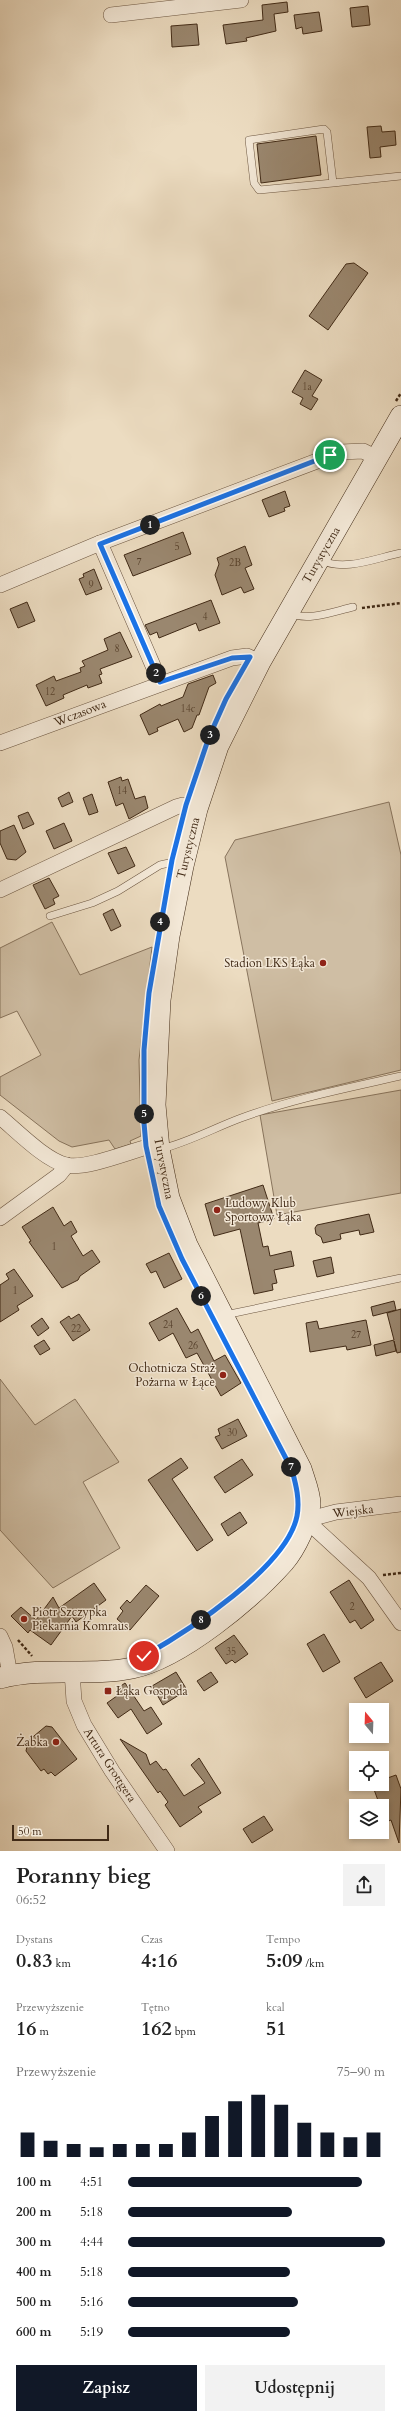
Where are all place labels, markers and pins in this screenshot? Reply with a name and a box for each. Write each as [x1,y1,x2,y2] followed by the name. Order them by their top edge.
[313,438,347,472] pin
[140,515,160,535] pin: 1
[146,663,166,683] pin: 2
[200,725,220,745] pin: 3
[150,912,170,932] pin: 4
[224,955,316,971] place label: Stadion LKS Łąka
[318,958,328,968] marker: Stadion LKS Łąka
[134,1104,154,1124] pin: 5
[225,1195,303,1225] place label: Ludowy Klub Sportowy Łąka
[212,1205,222,1215] marker: Ludowy Klub Sportowy Łąka
[191,1286,211,1306] pin: 6
[128,1360,216,1390] place label: Ochotnicza Straż Pożarna w Łące
[218,1370,228,1380] marker: Ochotnicza Straż Pożarna w Łące
[281,1457,301,1477] pin: 7
[32,1604,128,1634] place label: Piotr Szczypka Piekarnia Komraus
[191,1610,211,1630] pin: 8
[19,1614,29,1624] marker: Piotr Szczypka Piekarnia Komraus
[127,1639,161,1673] pin
[116,1683,188,1699] place label: Łąka Gospoda
[103,1686,113,1696] marker: Łąka Gospoda
[16,1733,49,1750] place label: Żabka
[51,1737,61,1747] marker: Żabka

